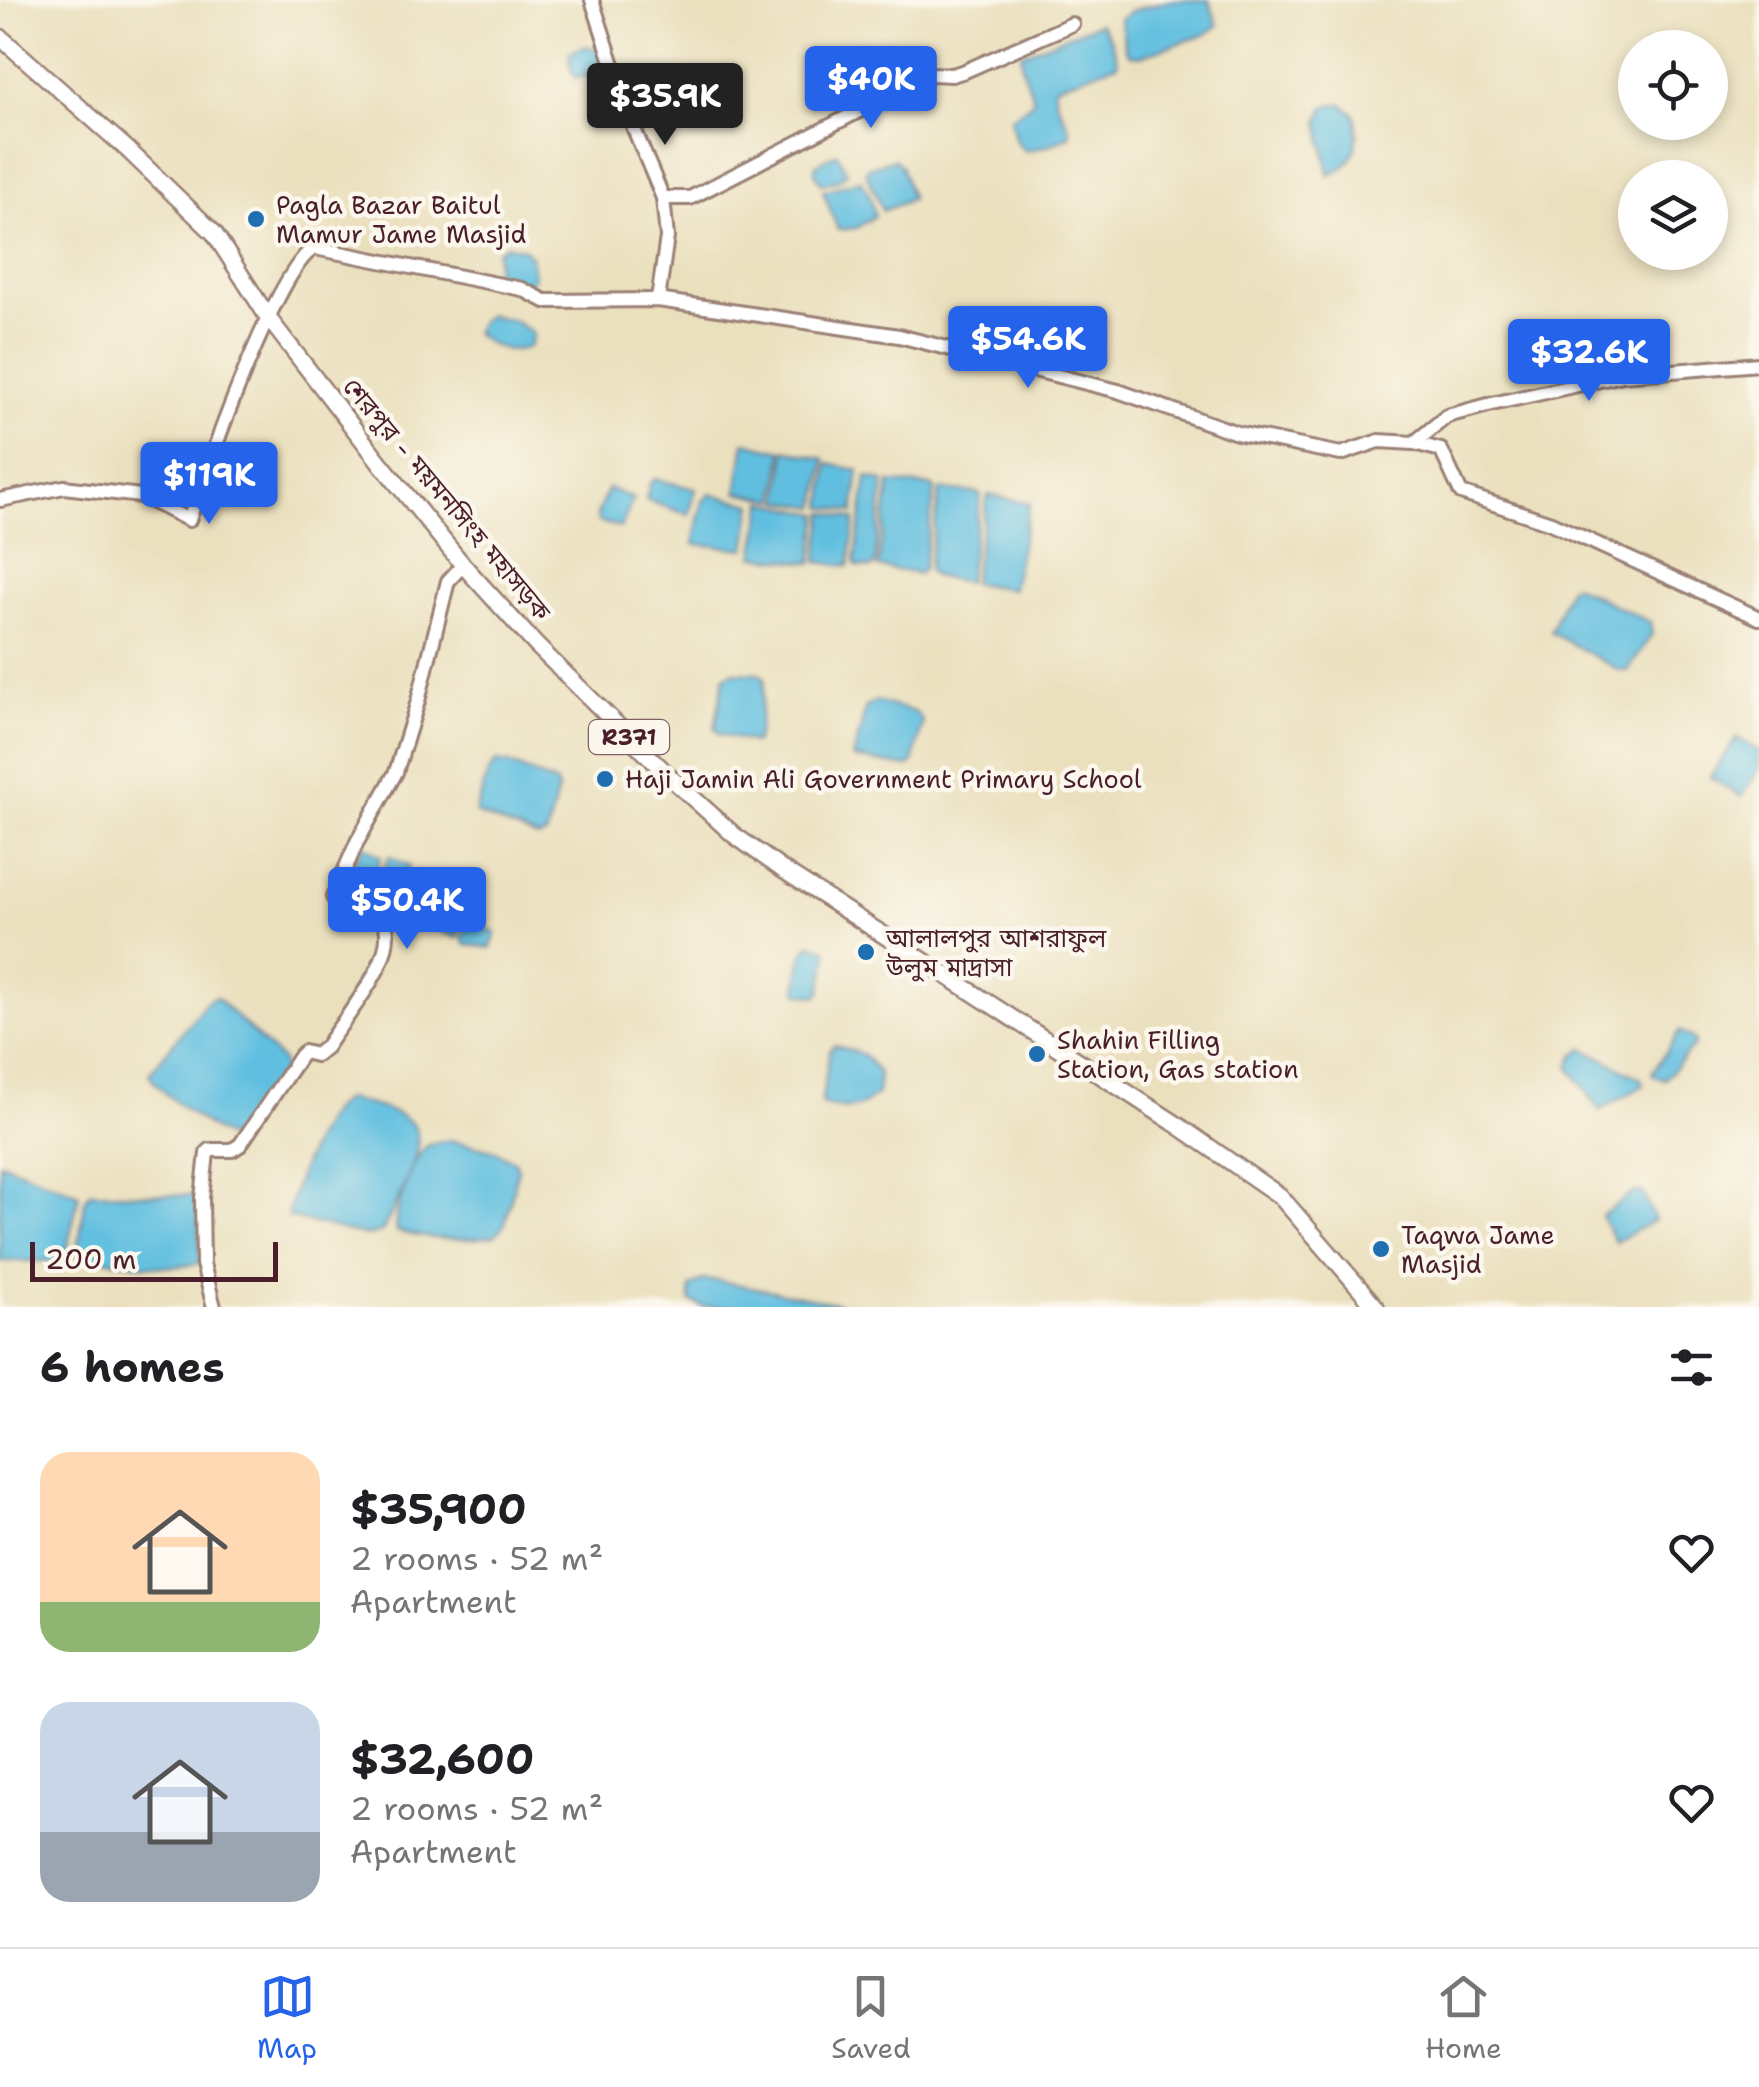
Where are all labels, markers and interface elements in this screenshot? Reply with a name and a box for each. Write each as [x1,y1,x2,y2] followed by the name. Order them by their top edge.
[1618,30,1728,270] map controls
[1618,30,1728,140] button: locate
[812,46,930,131] pin: $40K
[827,57,915,100] text: $40K
[584,63,746,148] pin: $35.9K
[609,74,721,117] text: $35.9K
[1618,160,1728,270] button: layers
[276,188,527,251] place label: Pagla Bazar Baitul Mamur Jame Masjid
[245,208,267,230] marker: Pagla Bazar Baitul Mamur Jame Masjid
[947,306,1109,391] pin: $54.6K
[970,317,1086,360] text: $54.6K
[1508,319,1670,404] pin: $32.6K
[1530,330,1648,373] text: $32.6K
[335,370,559,628] street label: শেরপুর - ময়মনসিংহ মহাসড়ক
[139,442,279,527] pin: $119K
[163,453,255,496] text: $119K
[589,720,669,754] road number: R371
[625,762,1142,796] place label: Haji Jamin Ali Government Primary School
[594,768,616,790] marker: Haji Jamin Ali Government Primary School
[326,867,488,952] pin: $50.4K
[350,878,464,921] text: $50.4K
[885,921,1107,984] place label: আলালপুর আশরাফুল উলুম মাদ্রাসা
[855,941,877,963] marker: আলালপুর আশরাফুল উলুম মাদ্রাসা
[1057,1023,1298,1086] place label: Shahin Filling Station, Gas station
[1026,1043,1048,1065] marker: Shahin Filling Station, Gas station
[1401,1218,1555,1281] place label: Taqwa Jame Masjid
[30,1237,278,1282] scale bar
[1370,1238,1392,1260] marker: Taqwa Jame Masjid
[45,1240,136,1278] text: 200 m
[40,1339,225,1395] text: 6 homes
[1664,1340,1719,1395] icon: filters
[350,1481,527,1537] text: $35,900
[120,1492,240,1612] icon: home
[1664,1525,1719,1580] icon: heart
[350,1537,603,1580] text: 2 rooms · 52 m²
[350,1580,517,1623] text: Apartment
[350,1731,534,1787] text: $32,600
[120,1742,240,1862] icon: home
[1664,1775,1719,1830] icon: heart
[350,1787,603,1830] text: 2 rooms · 52 m²
[350,1830,517,1873] text: Apartment
[257,1969,317,2067] tab: Map
[831,1969,911,2067] tab: Saved
[1425,1969,1502,2067] tab: Home

